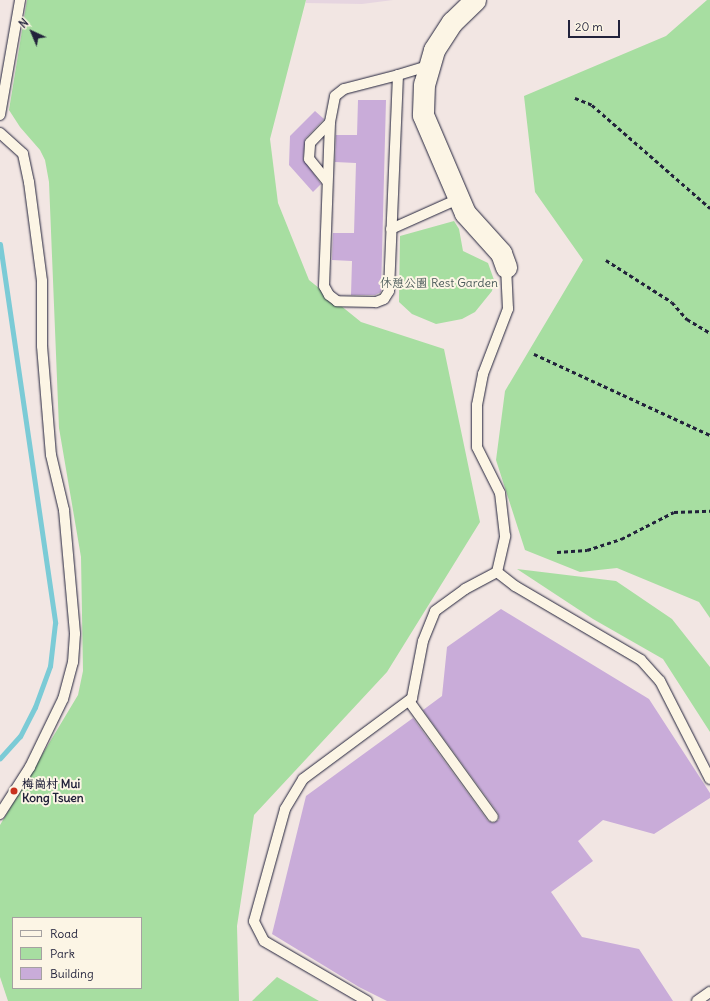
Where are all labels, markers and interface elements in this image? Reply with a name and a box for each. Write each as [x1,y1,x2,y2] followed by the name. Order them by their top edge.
[12,12,52,52] north arrow
[570,12,622,38] scale bar
[16,16,31,31] text: N
[575,19,603,34] text: 20 m
[380,276,498,290] park label: 休憩公園 Rest Garden
[22,777,84,805] place label: 梅崗村 Mui Kong Tsuen
[9,786,19,796] marker: 梅崗村 Mui Kong Tsuen
[12,917,142,989] legend
[50,926,78,941] text: Road
[50,946,75,961] text: Park
[50,966,94,981] text: Building

